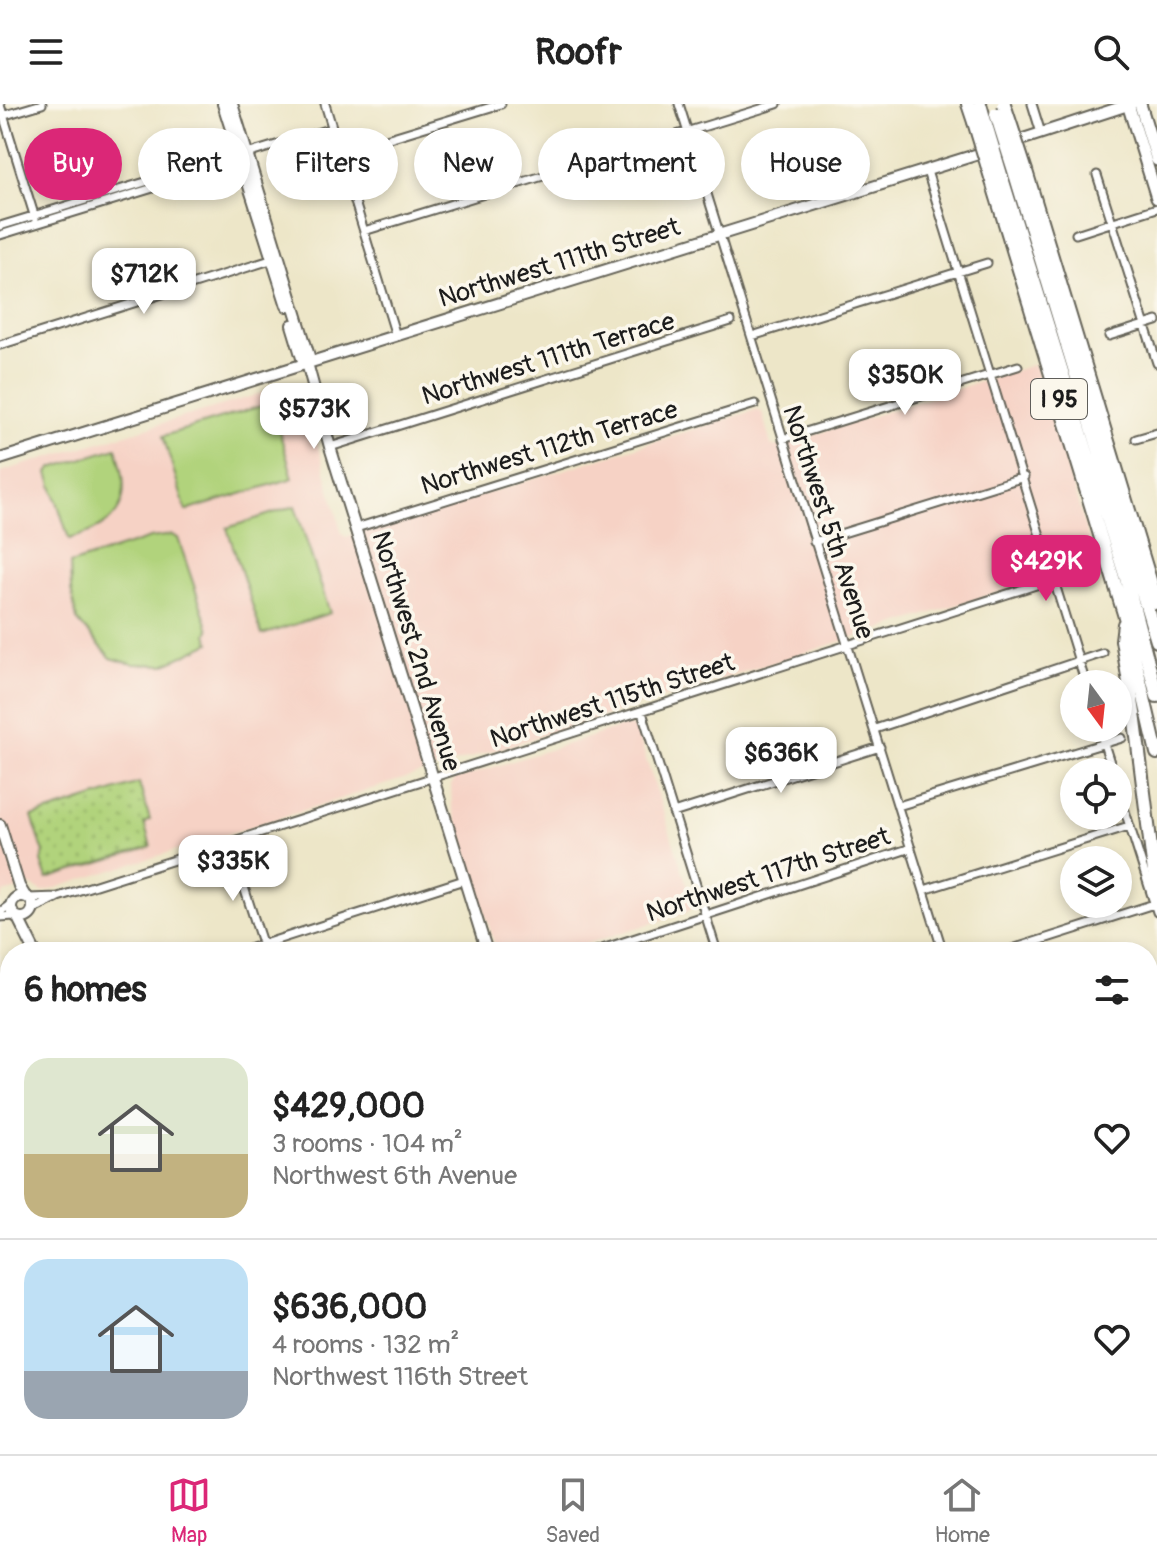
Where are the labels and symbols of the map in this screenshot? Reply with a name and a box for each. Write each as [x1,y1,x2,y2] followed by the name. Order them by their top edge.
[435,211,684,315] street label: Northwest 111th Street
[88,248,200,316] pin: $712K
[418,305,679,413] street label: Northwest 111th Terrace
[849,349,961,417] pin: $350K
[1031,379,1087,419] road number: I 95
[258,383,370,451] pin: $573K
[417,394,682,502] street label: Northwest 112th Terrace
[775,401,881,643] street label: Northwest 5th Avenue
[364,527,468,775] street label: Northwest 2nd Avenue
[990,535,1102,603] pin: $429K
[486,646,739,756] street label: Northwest 115th Street
[1060,670,1132,742] north arrow
[725,727,837,795] pin: $636K
[642,820,895,929] street label: Northwest 117th Street
[177,835,289,903] pin: $335K

